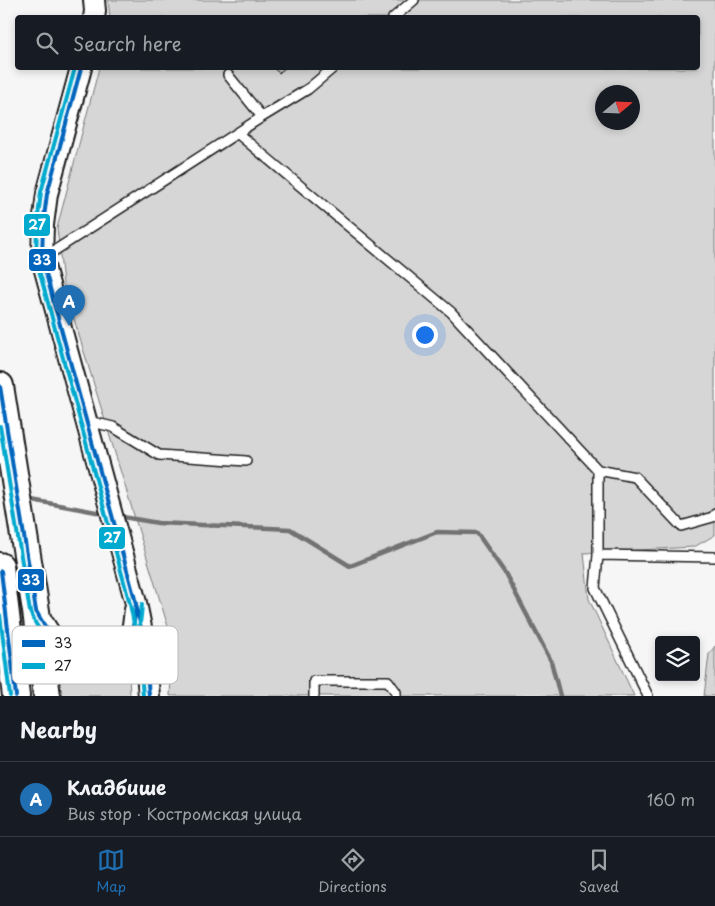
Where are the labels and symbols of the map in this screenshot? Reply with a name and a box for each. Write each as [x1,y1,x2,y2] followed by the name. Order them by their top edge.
[595,85,640,130] north arrow
[23,213,51,237] line badge: 27
[28,214,47,235] text: 27
[28,248,57,272] line badge: 33
[33,249,51,270] text: 33
[53,285,85,326] pin: A
[412,322,438,348] your location
[98,526,126,550] line badge: 27
[103,527,122,548] text: 27
[17,568,45,592] line badge: 33
[22,569,40,590] text: 33
[12,626,178,684] legend
[54,632,72,653] text: 33
[54,655,72,676] text: 27

